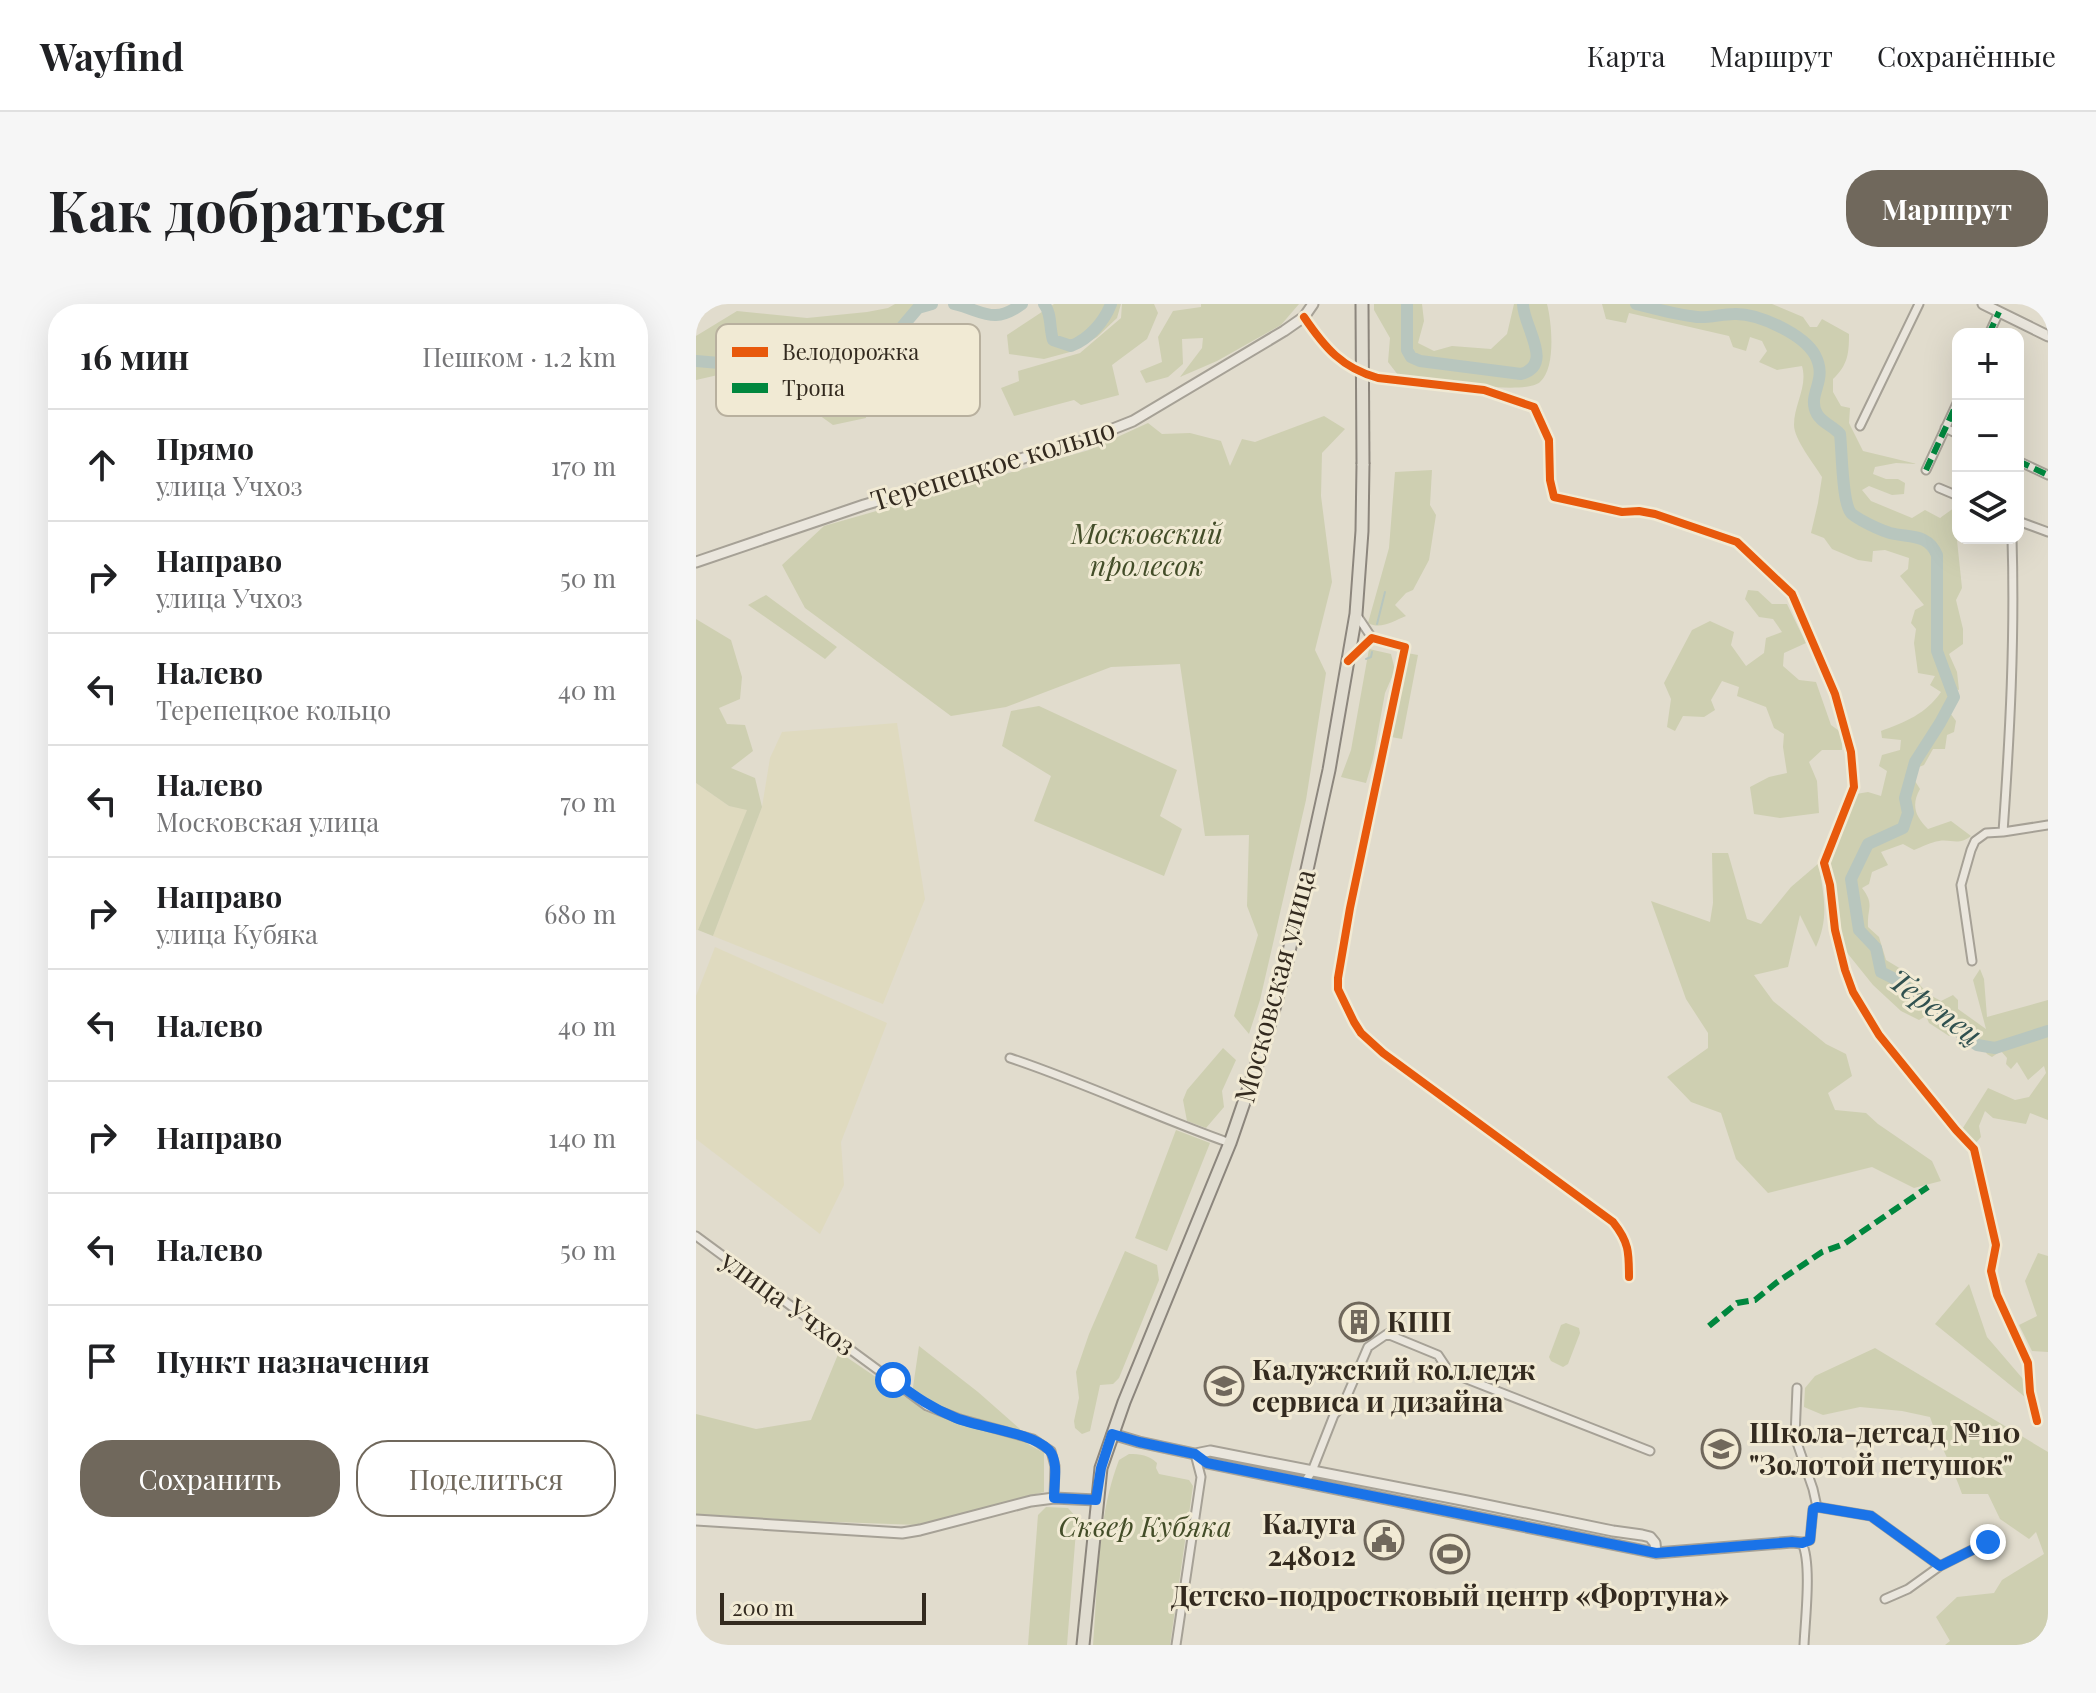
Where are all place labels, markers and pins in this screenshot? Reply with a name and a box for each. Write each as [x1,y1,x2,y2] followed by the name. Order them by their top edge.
[1338,1301,1380,1343] building icon: КПП
[1387,1302,1452,1339] place label: КПП
[1252,1350,1536,1419] place label: Калужский колледж сервиса и дизайна
[1203,1365,1245,1407] school or university icon: Калужский колледж сервиса и дизайна
[1749,1413,2020,1482] place label: Школа-детсад №110 "Золотой петушок"
[1700,1428,1742,1470] school or university icon: Школа-детсад №110 "Золотой петушок"
[1262,1504,1356,1573] place label: Калуга 248012
[1363,1519,1405,1561] public building icon: Калуга 248012
[1429,1533,1471,1575] sports icon: Детско-подростковый центр «Фортуна»
[1171,1576,1729,1613] place label: Детско-подростковый центр «Фортуна»

